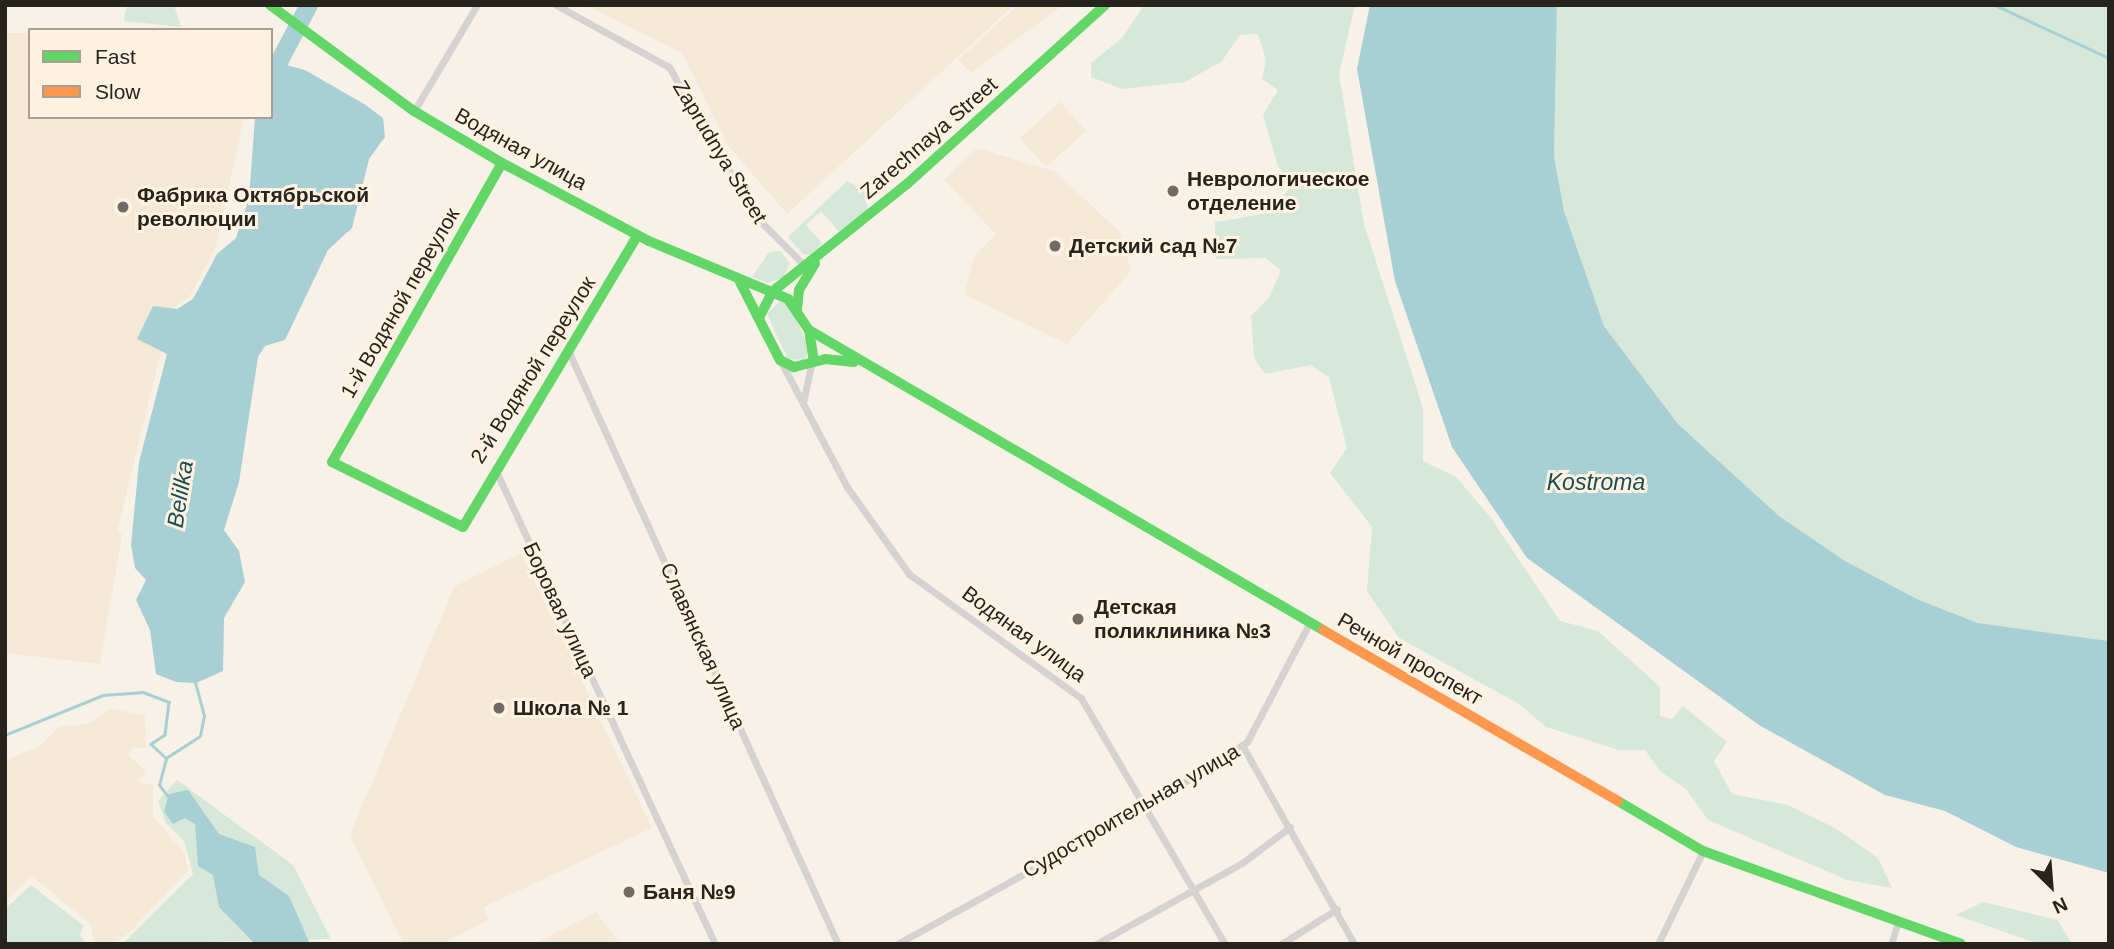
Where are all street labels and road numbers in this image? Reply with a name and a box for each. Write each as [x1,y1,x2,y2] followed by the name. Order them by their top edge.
[856,72,1002,204] street label: Zarechnaya Street
[667,76,773,228] street label: Zaprudnya Street
[451,102,591,196] street label: Водяная улица
[335,203,465,403] street label: 1-й Водяной переулок
[465,272,601,468] street label: 2-й Водяной переулок
[518,538,602,682] street label: Боровая улица
[655,559,751,733] street label: Славянская улица
[957,581,1091,687] street label: Водяная улица
[1333,607,1487,711] street label: Речной проспект
[1018,739,1244,883] street label: Судостроительная улица

